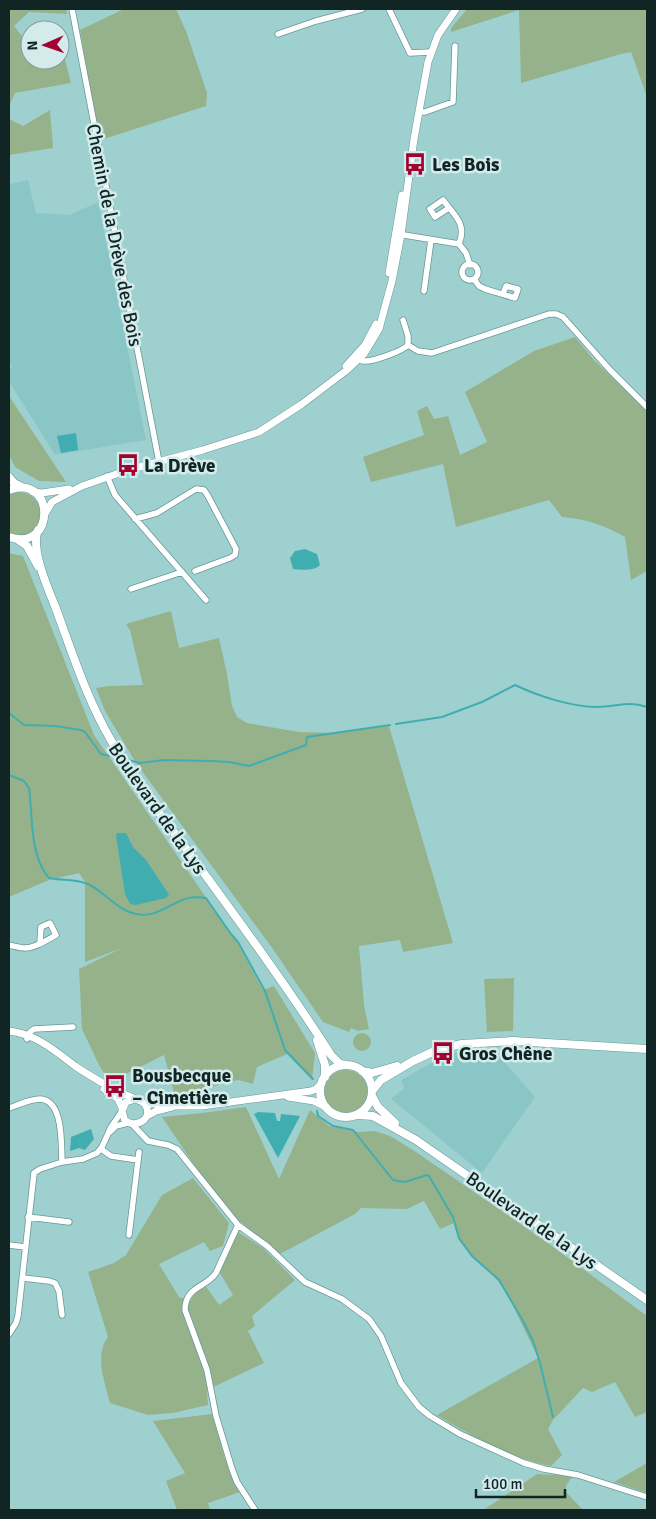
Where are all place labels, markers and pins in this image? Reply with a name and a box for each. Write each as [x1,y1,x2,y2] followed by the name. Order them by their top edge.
[402,151,428,177] bus stop icon: Les Bois
[432,153,499,177] place label: Les Bois
[115,452,141,478] bus stop icon: La Drève
[144,454,215,478] place label: La Drève
[430,1040,456,1066] bus stop icon: Gros Chêne
[459,1042,552,1066] place label: Gros Chêne
[132,1064,231,1110] place label: Bousbecque – Cimetière
[102,1073,128,1099] bus stop icon: Bousbecque – Cimetière

